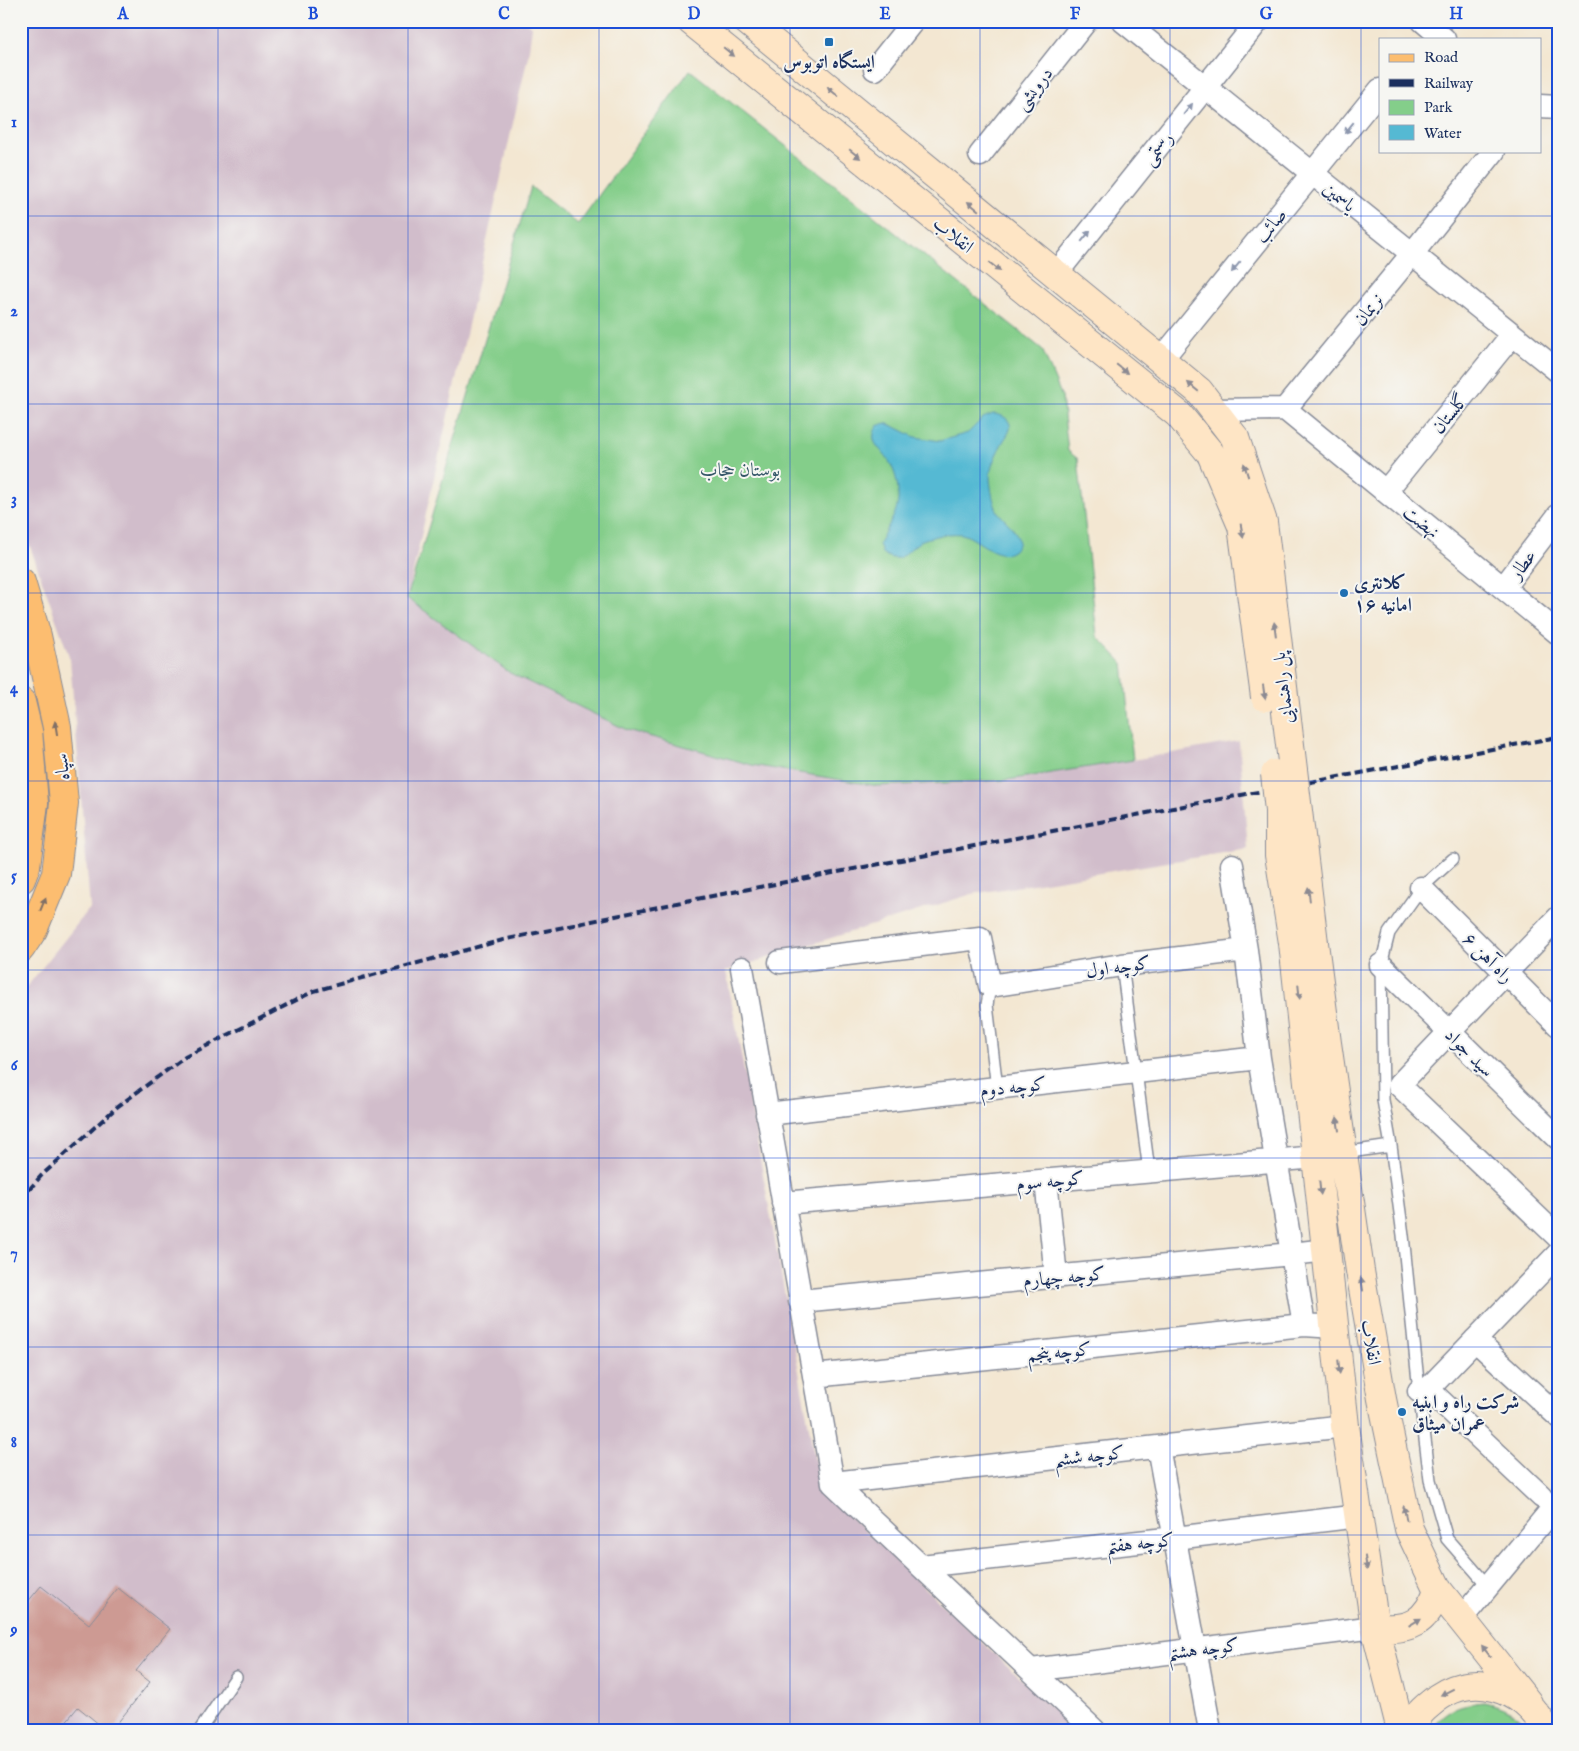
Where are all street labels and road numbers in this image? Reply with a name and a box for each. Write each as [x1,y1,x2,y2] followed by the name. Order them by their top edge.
[1010,63,1059,116] street label: درویشی
[1138,127,1179,171] street label: رستمی
[1317,177,1361,219] street label: یاسمین
[1250,204,1293,249] street label: صائب
[927,212,978,259] street label: انقلاب
[1349,289,1390,332] street label: نریمان
[1426,388,1474,439] street label: گلستان
[1397,500,1444,545] street label: نهضت
[1503,545,1543,587] street label: عطار
[1268,649,1300,725] street label: پل راهنمایی
[50,752,76,781] street label: سپاه
[1457,928,1518,989] street label: راه آهن ۶
[1084,952,1152,984] street label: کوچه اول
[1439,1024,1498,1083] street label: سید جواد
[979,1073,1048,1106] street label: کوچه دوم
[1015,1167,1085,1200] street label: کوچه سوم
[1022,1262,1106,1297] street label: کوچه چهارم
[1354,1318,1386,1367] street label: انقلاب
[1026,1338,1093,1373] street label: کوچه پنجم
[1053,1441,1126,1479] street label: کوچه ششم
[1105,1528,1176,1565] street label: کوچه هفتم
[1166,1634,1241,1672] street label: کوچه هشتم

